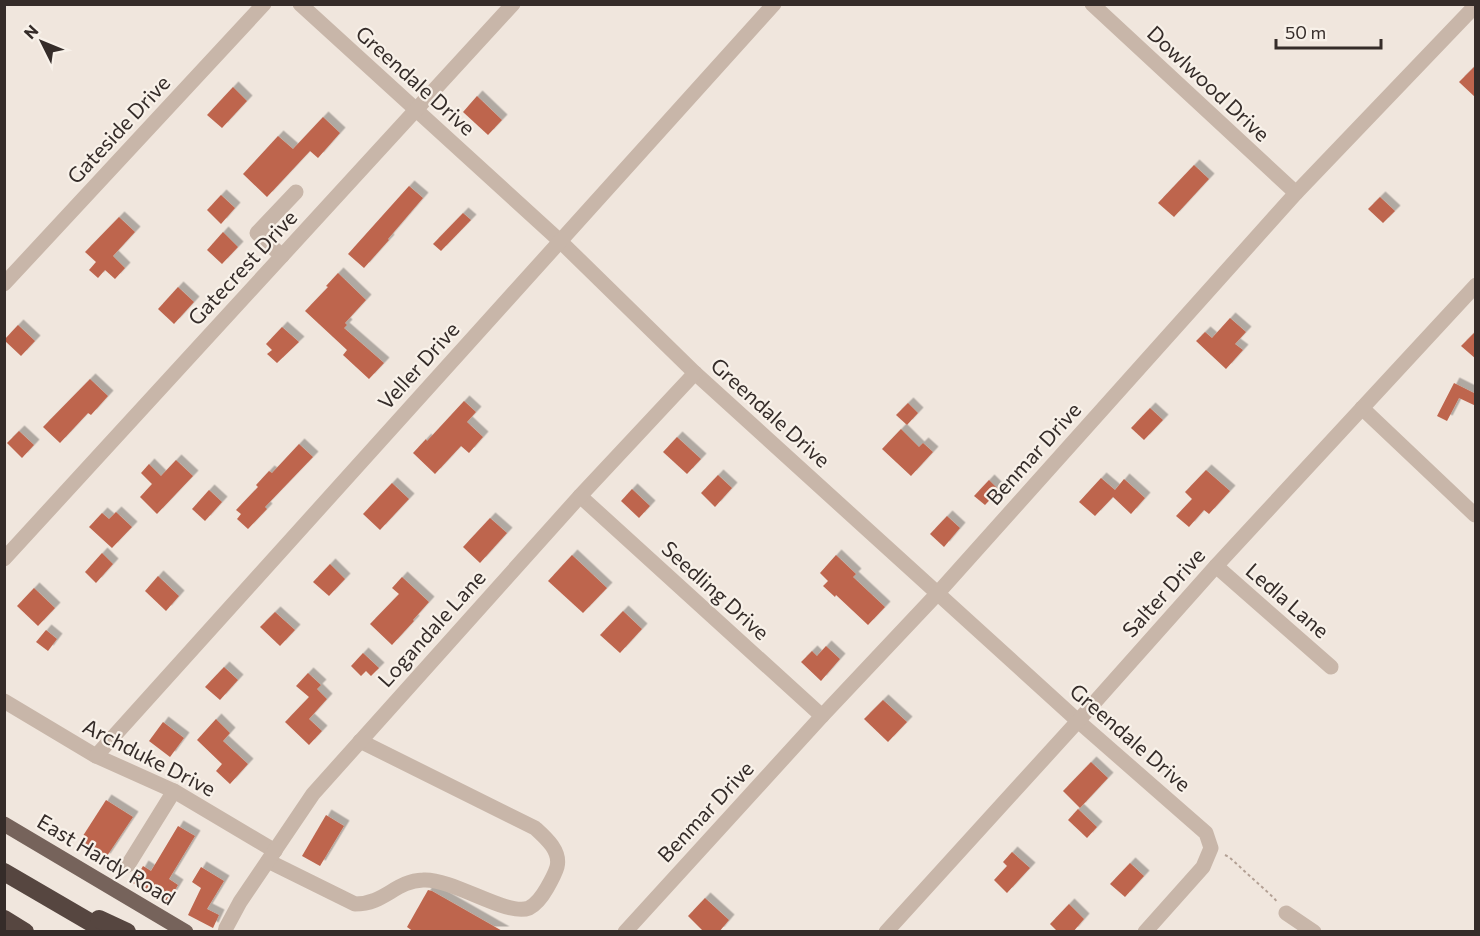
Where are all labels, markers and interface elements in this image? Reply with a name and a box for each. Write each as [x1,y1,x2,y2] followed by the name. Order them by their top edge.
[12,12,72,72] north arrow
[1276,12,1381,50] scale bar
[351,20,481,140] street label: Greendale Drive
[1143,20,1275,146] street label: Dowlwood Drive
[20,21,42,42] text: N
[1285,21,1326,43] text: 50 m
[61,70,174,188] street label: Gateside Drive
[182,204,302,330] street label: Gatecrest Drive
[372,316,464,414] street label: Veller Drive
[706,352,836,472] street label: Greendale Drive
[980,397,1085,509] street label: Benmar Drive
[657,535,775,645] street label: Seedling Drive
[1116,542,1209,642] street label: Salter Drive
[1241,557,1335,643] street label: Ledla Lane
[372,564,490,692] street label: Logandale Lane
[1065,678,1197,796] street label: Greendale Drive
[79,712,220,801] street label: Archduke Drive
[652,755,758,867] street label: Benmar Drive
[33,808,180,910] street label: East Hardy Road

